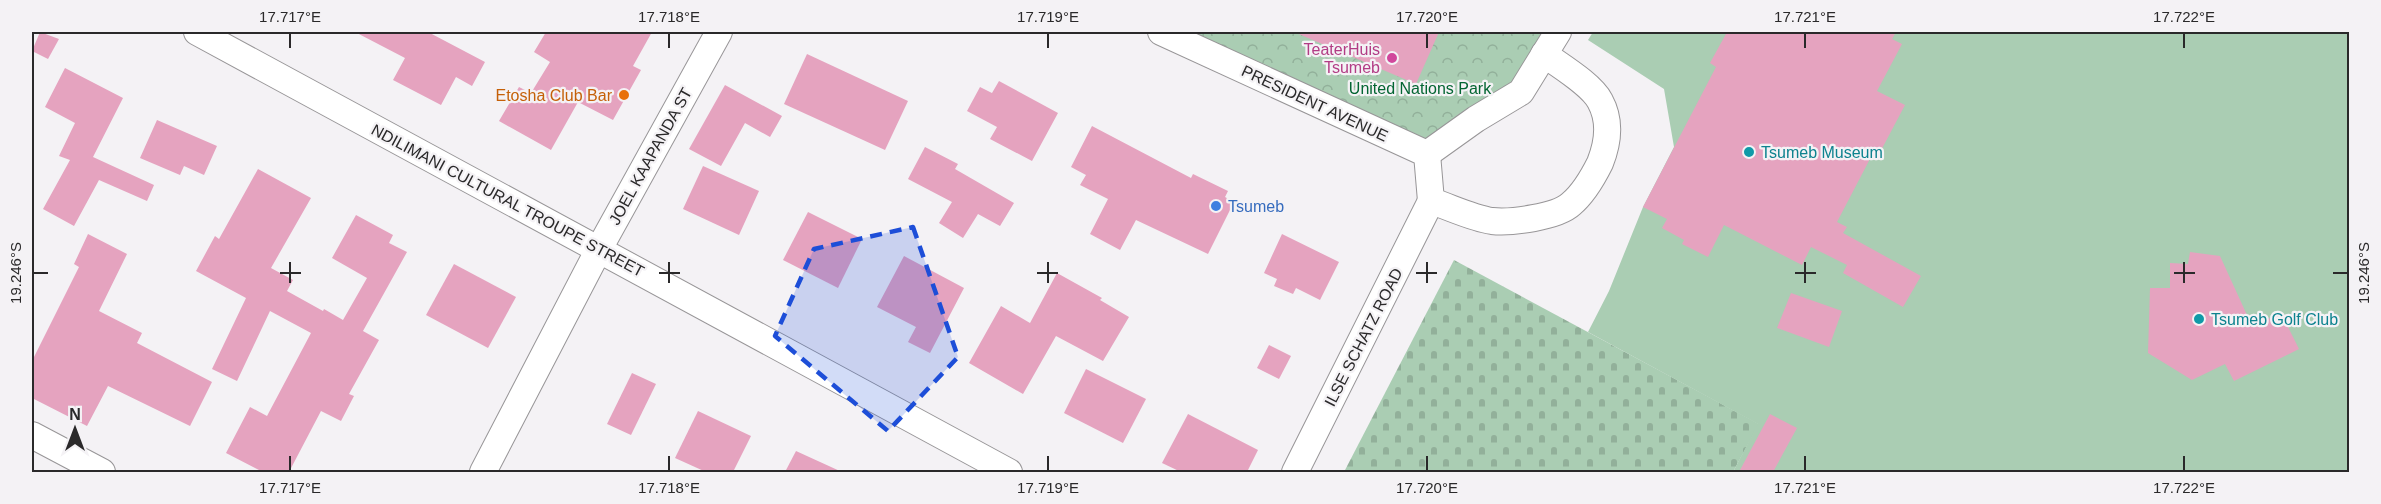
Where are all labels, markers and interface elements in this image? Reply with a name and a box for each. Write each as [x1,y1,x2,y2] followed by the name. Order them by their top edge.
[259,8,321,25] text: 17.717°E
[638,8,700,25] text: 17.718°E
[1017,8,1079,25] text: 17.719°E
[1396,8,1458,25] text: 17.720°E
[1774,8,1836,25] text: 17.721°E
[2153,8,2215,25] text: 17.722°E
[1304,41,1380,76] place label: TeaterHuis Tsumeb
[1385,51,1399,65] marker: TeaterHuis Tsumeb
[1239,62,1391,145] street label: PRESIDENT AVENUE
[1349,80,1492,97] park label: United Nations Park
[606,85,695,228] street label: JOEL KAAPANDA ST
[495,87,613,104] place label: Etosha Club Bar
[617,88,631,102] marker: Etosha Club Bar
[368,121,647,280] street label: NDILIMANI CULTURAL TROUPE STREET
[1761,144,1883,161] place label: Tsumeb Museum
[1742,145,1756,159] marker: Tsumeb Museum
[1228,198,1284,215] place label: Tsumeb
[1209,199,1223,213] marker: Tsumeb
[7,242,24,304] text: 19.246°S
[2355,242,2372,304] text: 19.246°S
[1321,265,1406,409] street label: ILSE SCHATZ ROAD
[2211,311,2338,328] place label: Tsumeb Golf Club
[2192,312,2206,326] marker: Tsumeb Golf Club
[45,399,105,459] north arrow
[69,406,81,423] text: N
[259,479,321,496] text: 17.717°E
[638,479,700,496] text: 17.718°E
[1017,479,1079,496] text: 17.719°E
[1396,479,1458,496] text: 17.720°E
[1774,479,1836,496] text: 17.721°E
[2153,479,2215,496] text: 17.722°E

